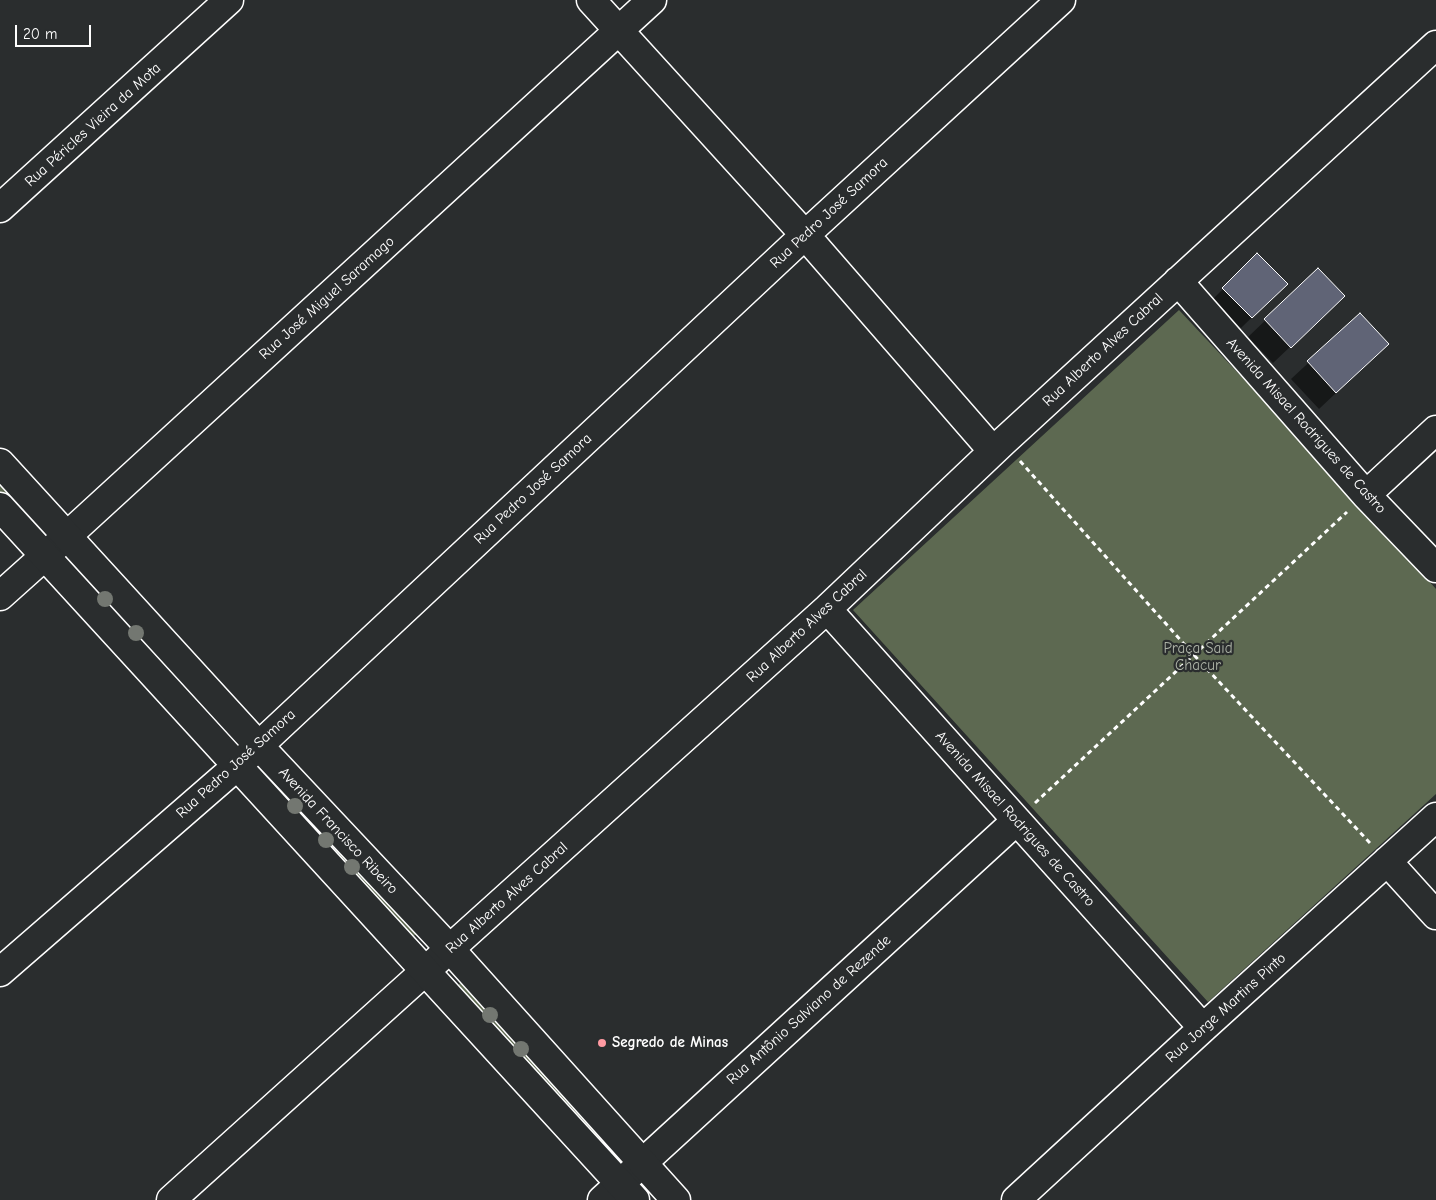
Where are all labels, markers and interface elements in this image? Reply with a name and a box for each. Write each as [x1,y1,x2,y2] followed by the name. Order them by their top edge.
[18,15,94,47] scale bar
[23,25,57,43] text: 20 m
[21,59,165,191] street label: Rua Péricles Vieira da Mota
[766,154,892,272] street label: Rua Pedro José Samora
[256,233,398,363] street label: Rua José Miguel Saramago
[1039,290,1167,410] street label: Rua Alberto Alves Cabral
[1222,334,1390,518] street label: Avenida Misael Rodrigues de Castro
[470,430,596,548] street label: Rua Pedro José Samora
[743,566,871,686] street label: Rua Alberto Alves Cabral
[1163,640,1233,675] park label: Praça Said Chacur
[173,706,299,822] street label: Rua Pedro José Samora
[931,727,1099,911] street label: Avenida Misael Rodrigues de Castro
[275,764,401,898] street label: Avenida Francisco Ribeiro
[442,838,572,958] street label: Rua Alberto Alves Cabral
[723,931,895,1089] street label: Rua Antônio Salviano de Rezende
[1162,949,1290,1067] street label: Rua Jorge Martins Pinto
[612,1034,728,1052] place label: Segredo de Minas
[596,1037,608,1049] marker: Segredo de Minas

